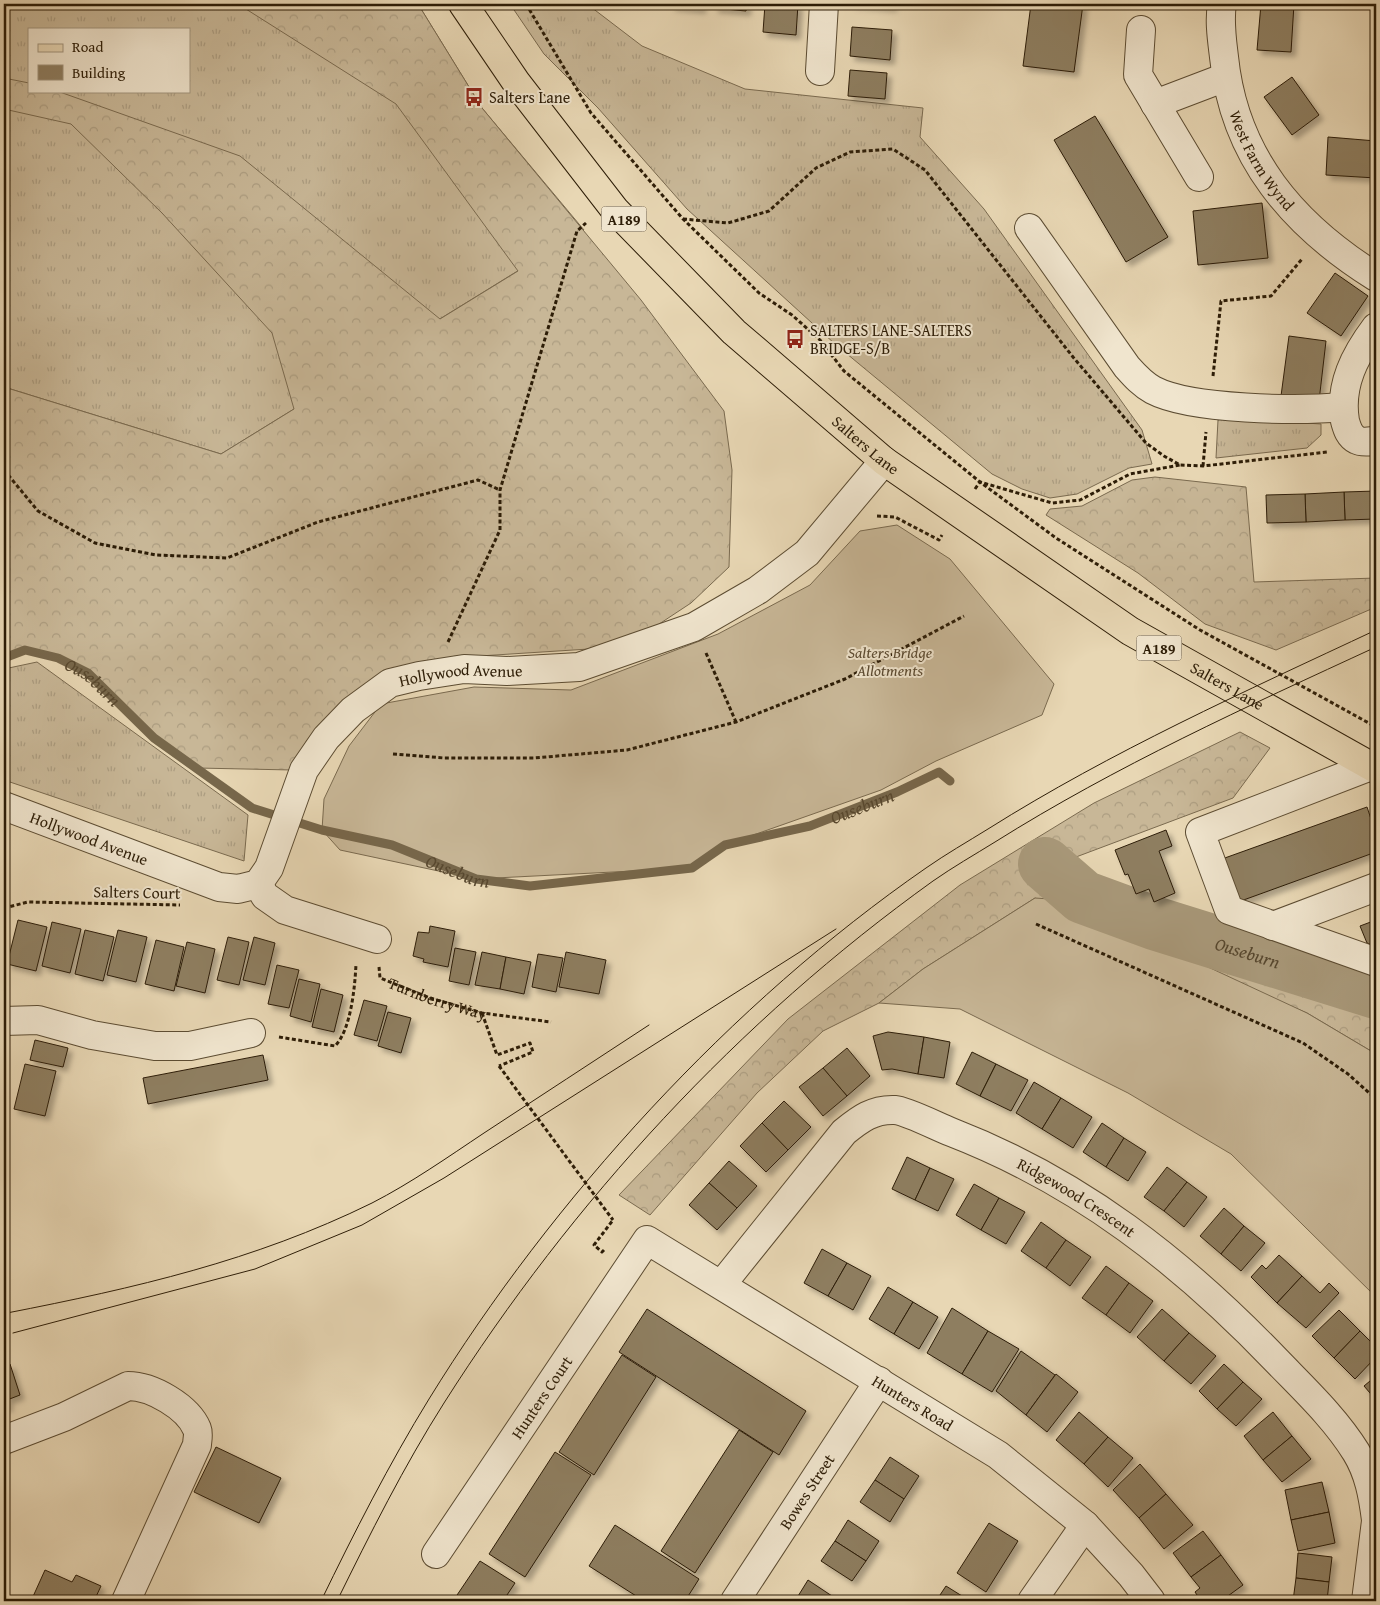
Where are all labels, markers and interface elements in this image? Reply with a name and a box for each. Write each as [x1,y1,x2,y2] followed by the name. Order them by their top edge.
[28,28,190,92] legend
[72,36,103,57] text: Road
[72,62,126,83] text: Building
[489,85,570,109] place label: Salters Lane
[463,86,485,108] bus stop icon: Salters Lane
[1224,107,1301,216] street label: West Farm Wynd
[602,206,646,232] road number: A189
[810,318,972,360] place label: SALTERS LANE-SALTERS BRIDGE-S/B
[784,328,806,350] bus stop icon: SALTERS LANE-SALTERS BRIDGE-S/B
[827,409,904,480] street label: Salters Lane
[1136,636,1182,660] road number: A189
[848,640,933,682] park label: Salters Bridge Allotments
[60,650,128,712] water label: Ouseburn
[1186,655,1269,716] street label: Salters Lane
[396,657,523,692] street label: Hollywood Avenue
[826,781,898,830] water label: Ouseburn
[27,805,152,871] street label: Hollywood Avenue
[422,847,491,894] water label: Ouseburn
[93,879,181,905] street label: Salters Court
[1212,929,1283,975] water label: Ouseburn
[385,971,488,1025] street label: Turnberry Way
[1013,1151,1141,1243] street label: Ridgewood Crescent
[505,1350,578,1444] street label: Hunters Court
[868,1369,958,1437] street label: Hunters Road
[773,1449,841,1534] street label: Bowes Street

